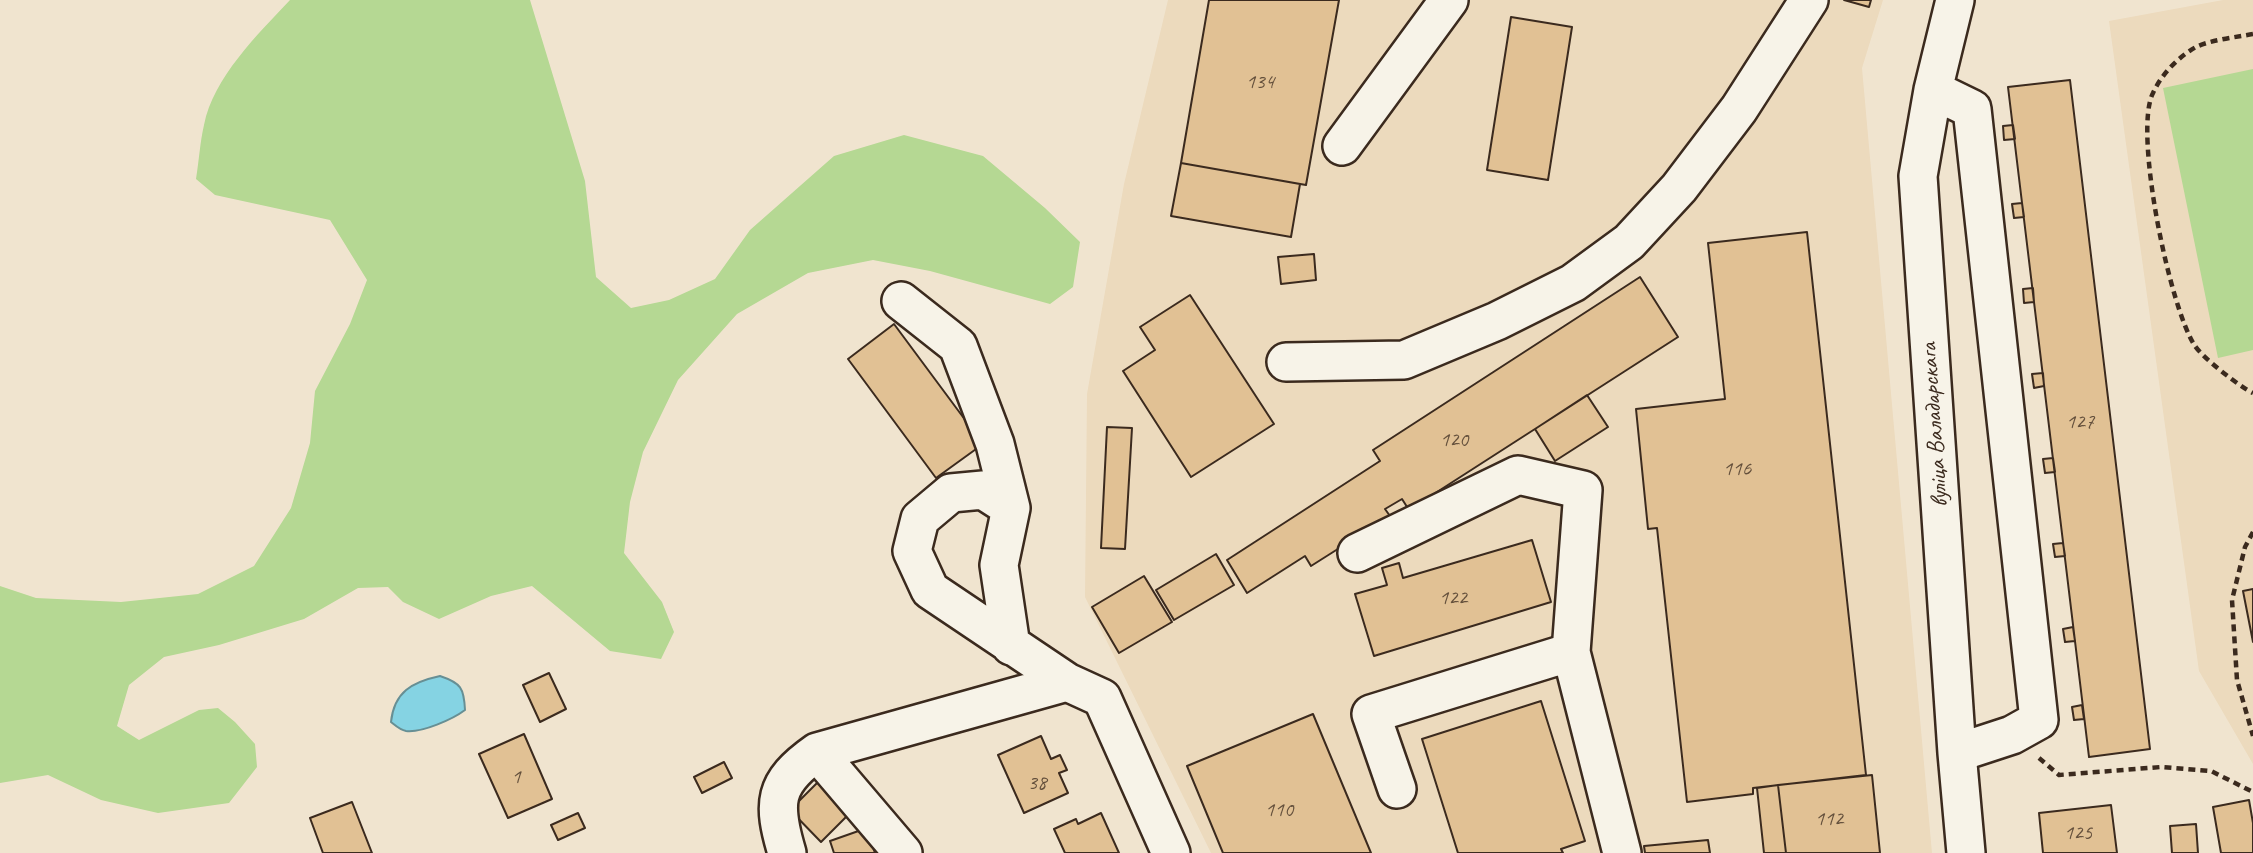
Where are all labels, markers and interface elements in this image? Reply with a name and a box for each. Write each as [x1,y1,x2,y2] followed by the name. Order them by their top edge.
[1246,69,1274,95] house number: 134
[1915,342,1955,508] street label: вуліца Валадарскага
[2066,409,2094,435] house number: 127
[1440,427,1468,453] house number: 120
[1723,456,1751,482] house number: 116
[1439,585,1467,611] house number: 122
[511,764,521,790] house number: 1
[1028,770,1046,796] house number: 38
[1265,797,1293,823] house number: 110
[1815,806,1843,832] house number: 112
[2064,820,2092,846] house number: 125

